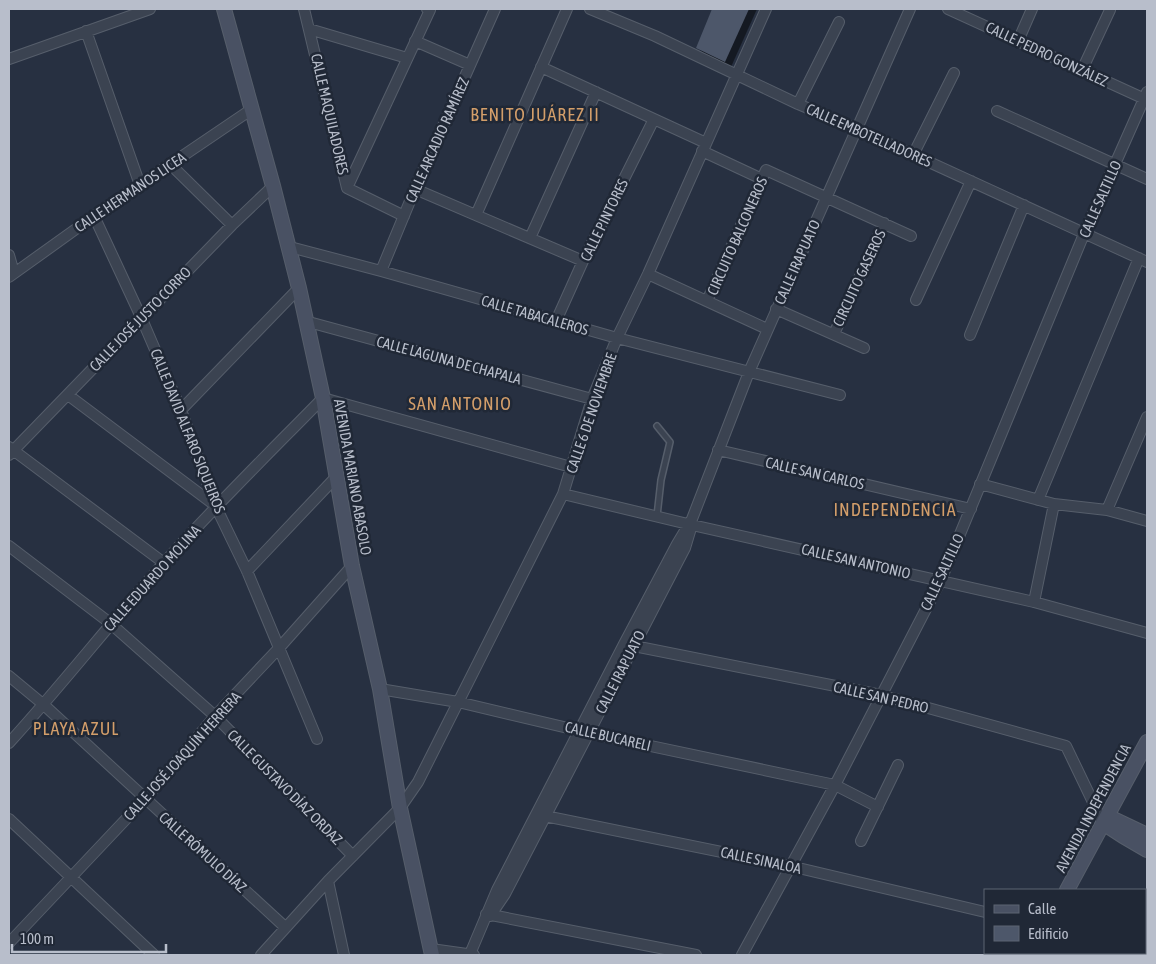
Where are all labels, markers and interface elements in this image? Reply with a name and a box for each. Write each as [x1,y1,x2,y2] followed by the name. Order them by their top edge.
[983,18,1111,90] street label: CALLE PEDRO GONZÁLEZ
[308,52,352,176] street label: CALLE MAQUILADORES
[402,74,472,205] street label: CALLE ARCADIO RAMÍREZ
[804,100,934,170] street label: CALLE EMBOTELLADORES
[470,104,600,125] district label: BENITO JUÁREZ II
[71,148,189,235] street label: CALLE HERMANOS LICEA
[1075,158,1125,240] street label: CALLE SALTILLO
[703,174,771,298] street label: CIRCUITO BALCONEROS
[577,176,631,264] street label: CALLE PINTORES
[771,217,823,307] street label: CALLE IRAPUATO
[829,227,889,329] street label: CIRCUITO GASEROS
[86,263,194,375] street label: CALLE JOSÉ JUSTO CORRO
[479,292,591,338] street label: CALLE TABACALEROS
[375,332,524,388] street label: CALLE LAGUNA DE CHAPALA
[147,346,229,516] street label: CALLE DAVID ALFARO SIQUEIROS
[562,350,620,475] street label: CALLE 6 DE NOVIEMBRE
[408,393,512,414] district label: SAN ANTONIO
[331,398,375,557] street label: AVENIDA MARIANO ABASOLO
[764,453,866,493] street label: CALLE SAN CARLOS
[834,499,956,520] district label: INDEPENDENCIA
[100,521,204,634] street label: CALLE EDUARDO MOLINA
[917,531,967,613] street label: CALLE SALTILLO
[800,540,912,582] street label: CALLE SAN ANTONIO
[592,627,648,716] street label: CALLE IRAPUATO
[832,678,930,716] street label: CALLE SAN PEDRO
[120,688,245,824] street label: CALLE JOSÉ JOAQUÍN HERRERA
[33,718,119,739] district label: PLAYA AZUL
[563,718,653,754] street label: CALLE BUCARELI
[224,726,346,848] street label: CALLE GUSTAVO DÍAZ ORDAZ
[1052,740,1134,875] street label: AVENIDA INDEPENDENCIA
[156,808,250,896] street label: CALLE RÓMULO DÍAZ
[719,843,804,877] street label: CALLE SINALOA
[984,889,1146,954] legend
[1028,900,1057,917] text: Calle
[12,922,166,954] scale bar
[1028,925,1069,942] text: Edificio
[20,930,54,947] text: 100 m

